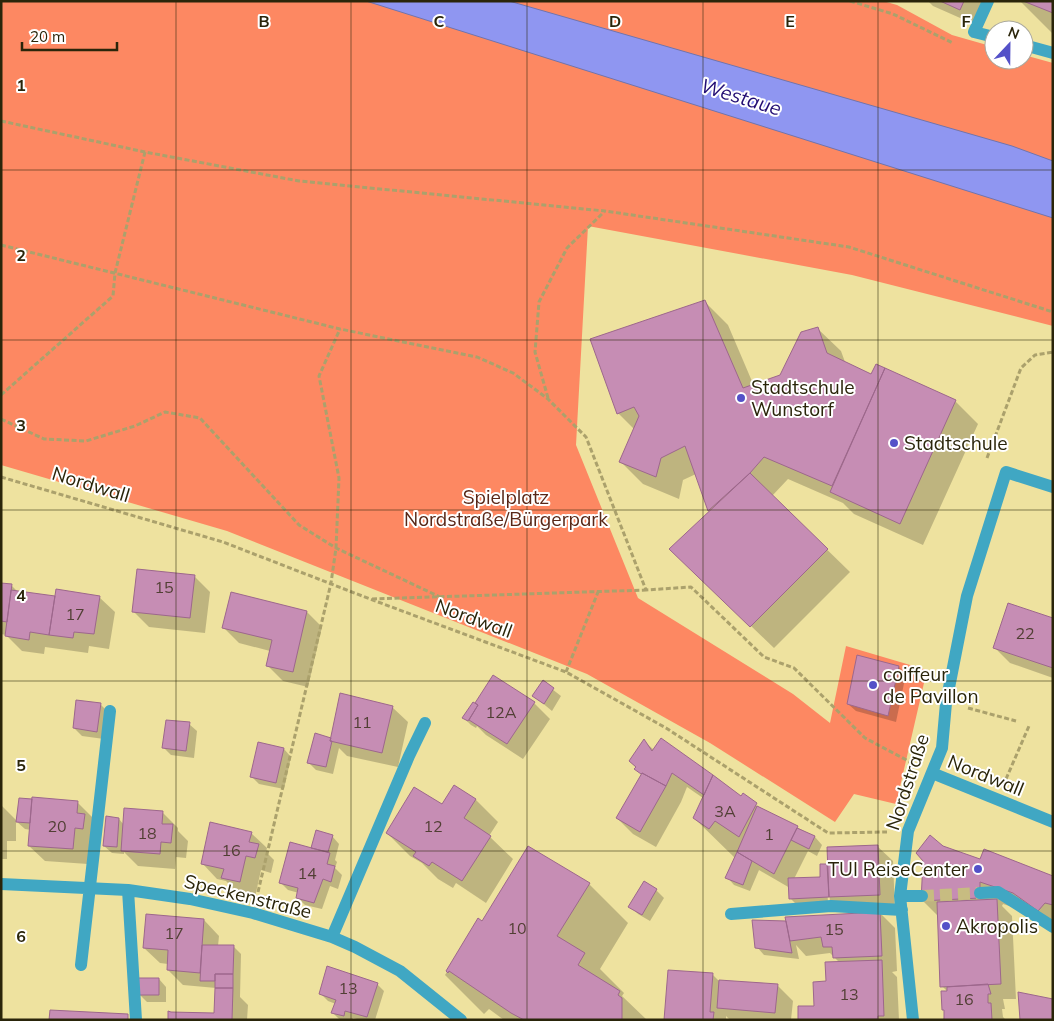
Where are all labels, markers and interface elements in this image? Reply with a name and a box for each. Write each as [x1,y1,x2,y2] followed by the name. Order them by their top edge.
[258,11,270,31] text: B
[434,11,445,31] text: C
[609,11,621,31] text: D
[785,11,795,31] text: E
[961,11,971,31] text: F
[22,20,118,52] scale bar
[984,20,1034,70] north arrow
[1006,23,1022,43] text: N
[30,27,65,46] text: 20 m
[698,72,785,121] water label: Westaue
[16,75,26,95] text: 1
[16,245,26,265] text: 2
[751,375,855,421] place label: Stadtschule Wunstorf
[735,392,747,404] marker: Stadtschule Wunstorf
[16,415,26,435] text: 3
[904,431,1008,455] place label: Stadtschule
[888,437,900,449] marker: Stadtschule
[49,461,133,507] street label: Nordwall
[404,485,608,531] park label: Spielplatz Nordstraße/Bürgerpark
[154,577,174,597] house number: 15
[16,585,26,605] text: 4
[432,593,516,643] street label: Nordwall
[65,604,85,624] house number: 17
[1015,623,1035,643] house number: 22
[883,662,979,708] place label: coiffeur de Pavillon
[867,679,879,691] marker: coiffeur de Pavillon
[486,702,517,722] house number: 12A
[352,712,372,732] house number: 11
[880,731,934,833] street label: Nordstraße
[944,749,1028,801] street label: Nordwall
[16,755,26,775] text: 5
[714,801,736,821] house number: 3A
[47,816,67,836] house number: 20
[423,816,443,836] house number: 12
[137,823,157,843] house number: 18
[764,824,774,844] house number: 1
[221,840,241,860] house number: 16
[828,857,968,881] place label: TUI ReiseCenter
[297,863,317,883] house number: 14
[972,863,984,875] marker: TUI ReiseCenter
[182,869,314,923] street label: Speckenstraße
[956,914,1038,938] place label: Akropolis
[507,918,527,938] house number: 10
[824,919,844,939] house number: 15
[940,920,952,932] marker: Akropolis
[164,923,184,943] house number: 17
[16,926,26,946] text: 6
[338,978,358,998] house number: 13
[839,984,859,1004] house number: 13
[954,989,974,1009] house number: 16

